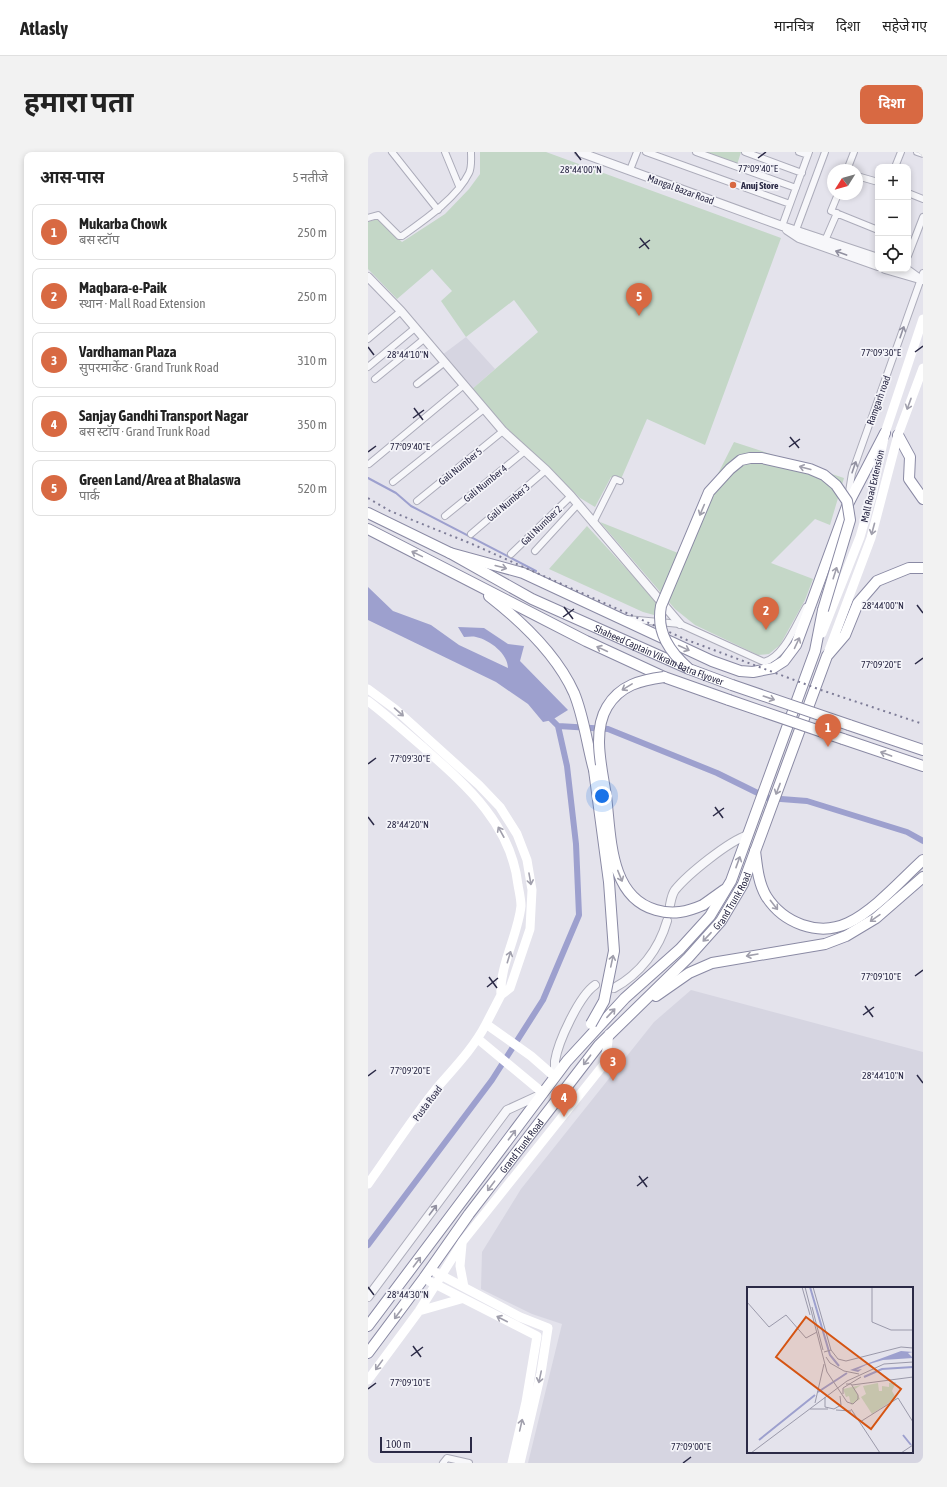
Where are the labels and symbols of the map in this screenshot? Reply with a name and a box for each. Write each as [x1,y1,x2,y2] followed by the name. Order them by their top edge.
[738,163,779,174] text: 77°09'40"E
[560,164,602,175] text: 28°44'00"N
[827,164,863,200] north arrow
[646,172,716,207] street label: Mangal Bazar Road
[728,180,738,190] marker: Anuj Store
[740,180,779,191] place label: Anuj Store
[836,249,848,257] one-way arrow
[626,283,652,316] pin: 5
[899,326,907,338] one-way arrow
[861,347,902,358] text: 77°09'30"E
[387,349,429,360] text: 28°44'10"N
[864,374,893,426] street label: Ramgarh road
[905,398,912,411] one-way arrow
[390,441,431,452] text: 77°09'40"E
[436,445,484,487] street label: Gali Number 5
[859,449,886,524] street label: Mall Road Extension
[461,462,509,504] street label: Gali Number 4
[851,462,859,474] one-way arrow
[799,464,812,471] one-way arrow
[485,481,532,523] street label: Gali Number 3
[519,503,564,548] street label: Gali Number 2
[698,504,705,516] one-way arrow
[869,522,876,535] one-way arrow
[411,550,423,557] one-way arrow
[495,564,508,571] one-way arrow
[832,567,839,580] one-way arrow
[753,597,779,630] pin: 2
[862,600,904,611] text: 28°44'00"N
[593,623,726,688] street label: Shaheed Captain Vikram Batra Flyover
[794,637,801,649] one-way arrow
[596,644,608,652] one-way arrow
[678,645,690,652] one-way arrow
[861,659,902,670] text: 77°09'20"E
[621,684,633,692] one-way arrow
[763,694,775,702] one-way arrow
[394,708,404,717] one-way arrow
[815,714,841,747] pin: 1
[879,750,892,757] one-way arrow
[390,753,431,764] text: 77°09'30"E
[773,783,781,795] one-way arrow
[592,786,612,806] your location
[387,819,429,830] text: 28°44'20"N
[497,826,504,838] one-way arrow
[734,856,742,868] one-way arrow
[616,869,624,881] one-way arrow
[711,870,753,932] street label: Grand Trunk Road
[526,872,534,885] one-way arrow
[769,900,778,911] one-way arrow
[870,914,881,922] one-way arrow
[702,932,711,943] one-way arrow
[506,950,513,963] one-way arrow
[746,952,759,960] one-way arrow
[609,955,617,968] one-way arrow
[861,971,902,982] text: 77°09'10"E
[606,1008,616,1018] one-way arrow
[600,1048,626,1081] pin: 3
[582,1055,591,1066] one-way arrow
[390,1065,431,1076] text: 77°09'20"E
[862,1070,904,1081] text: 28°44'10"N
[411,1083,444,1123] street label: Pusta Road
[551,1084,577,1117] pin: 4
[498,1117,546,1175] street label: Grand Trunk Road
[508,1130,516,1141] one-way arrow
[486,1180,495,1191] one-way arrow
[429,1204,437,1215] one-way arrow
[413,1256,421,1267] one-way arrow
[747,1287,913,1453] inset map
[387,1289,429,1300] text: 28°44'30"N
[393,1308,402,1319] one-way arrow
[496,1315,508,1322] one-way arrow
[375,1359,383,1370] one-way arrow
[535,1370,543,1383] one-way arrow
[390,1377,431,1388] text: 77°09'10"E
[517,1419,525,1432] one-way arrow
[380,1435,472,1454] scale bar
[671,1441,712,1452] text: 77°09'00"E

